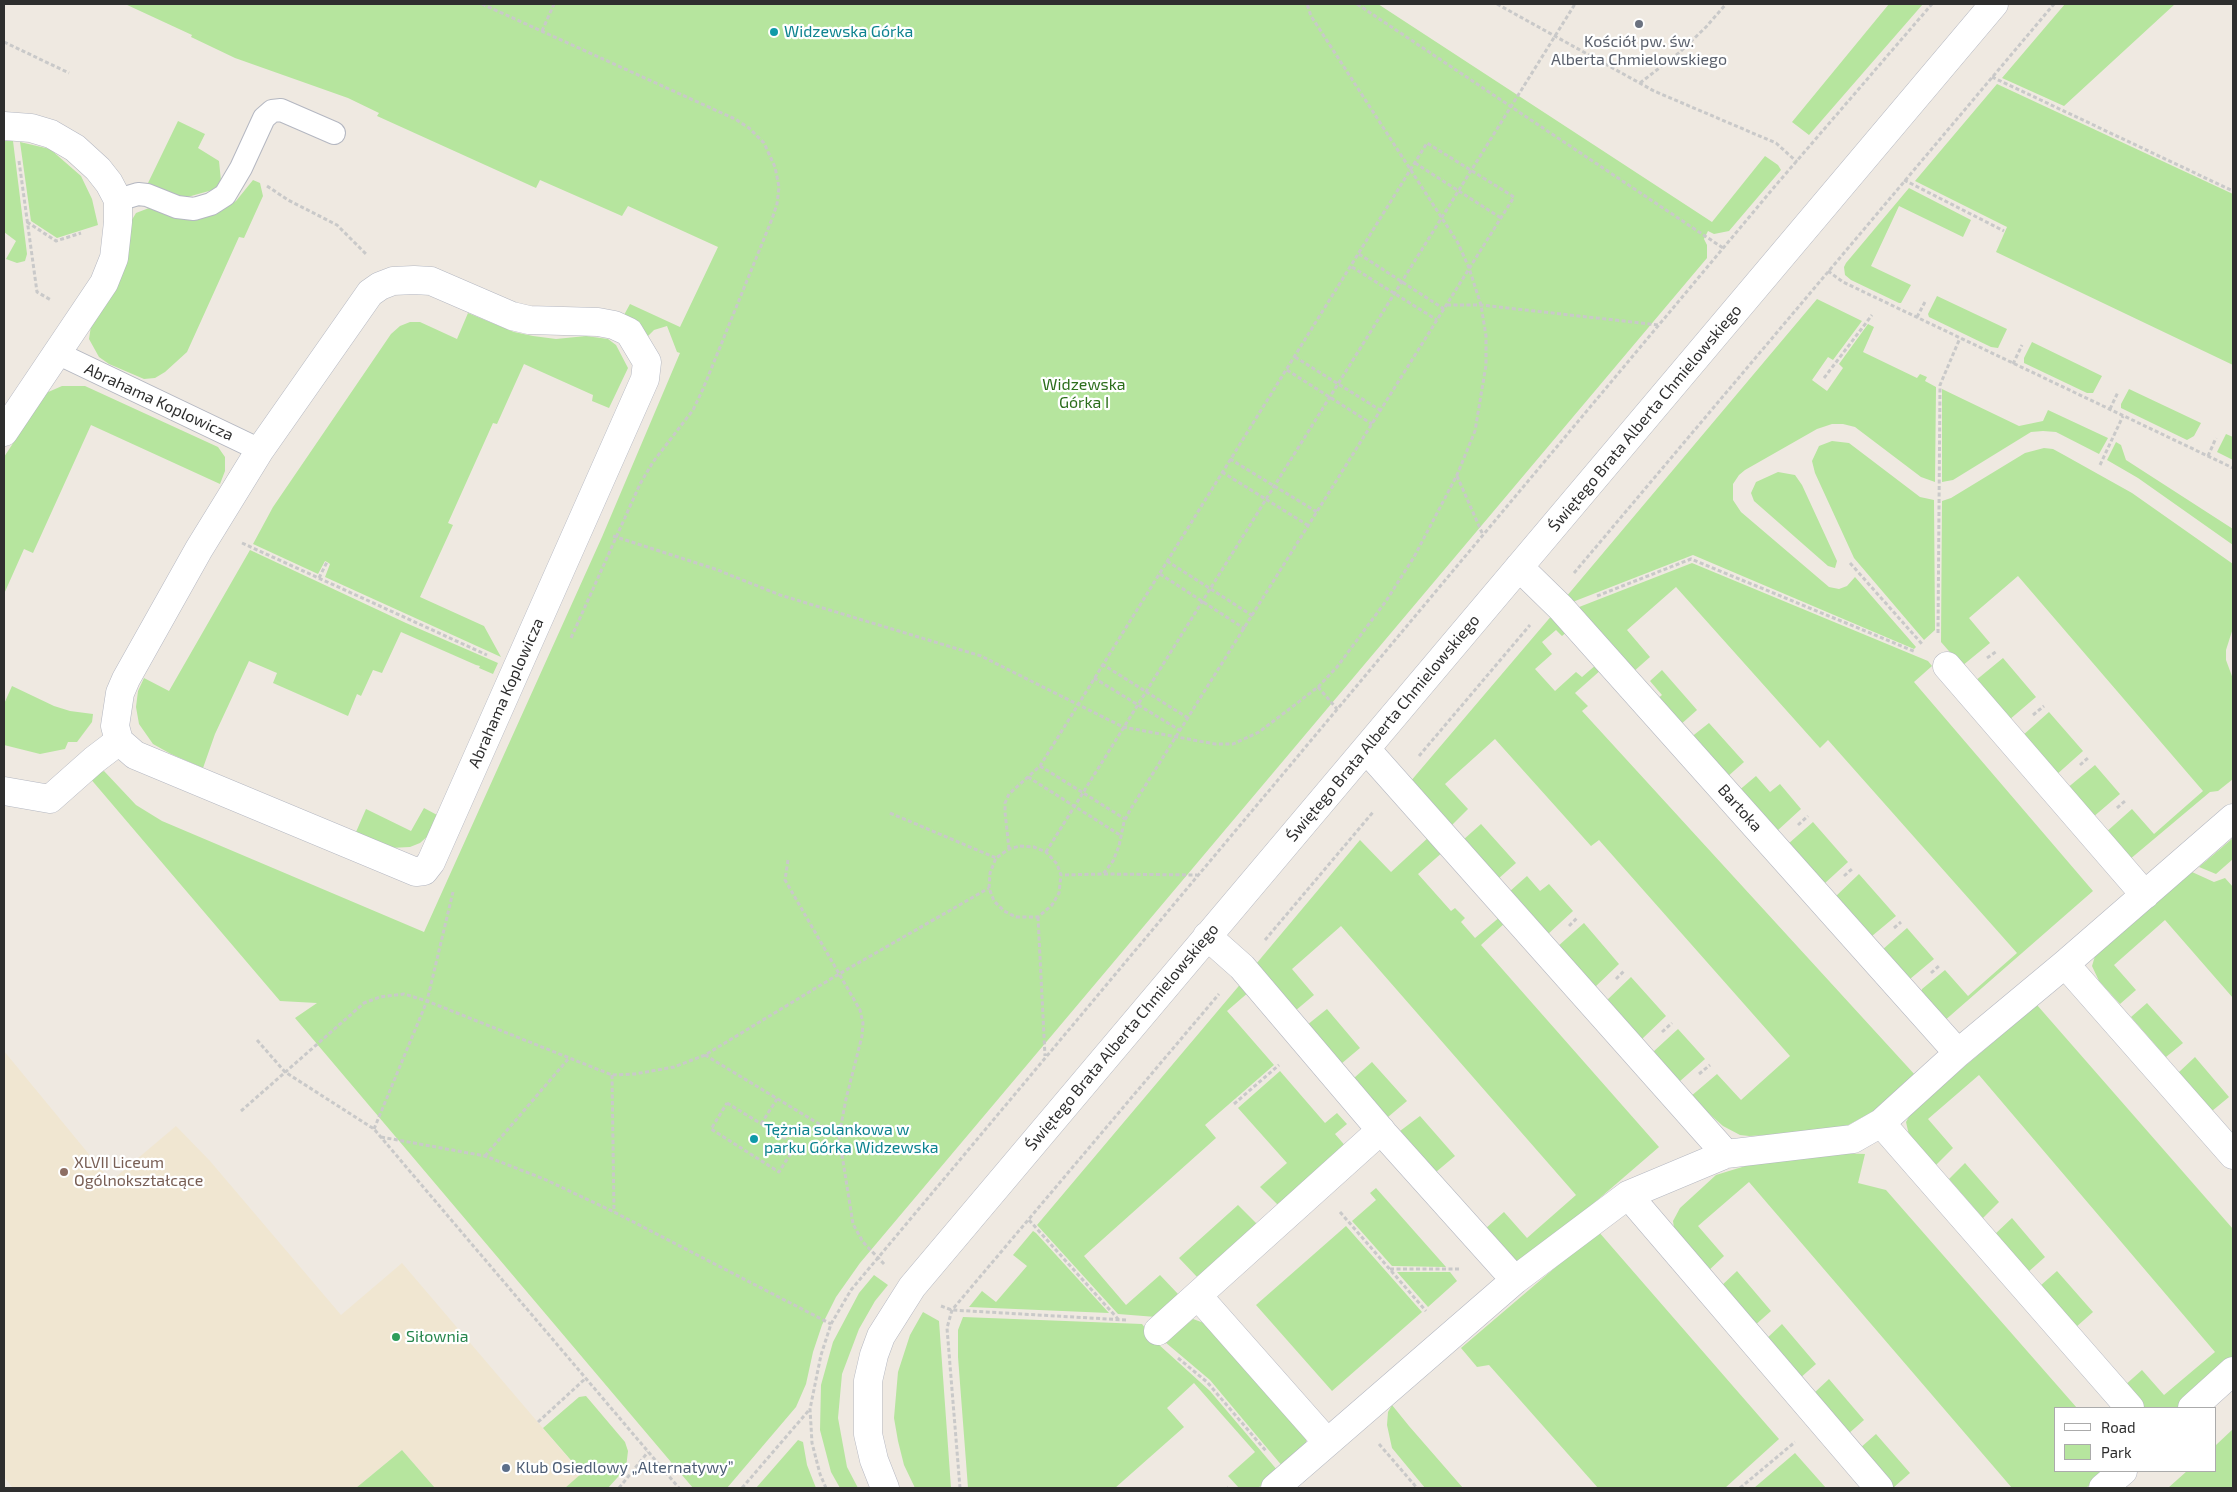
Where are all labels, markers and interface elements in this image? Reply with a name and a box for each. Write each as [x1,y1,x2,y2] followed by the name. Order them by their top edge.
[1633,18,1645,30] marker: Kościół pw. św. Alberta Chmielowskiego
[784,22,913,42] place label: Widzewska Górka
[768,26,780,38] marker: Widzewska Górka
[1551,32,1727,70] place label: Kościół pw. św. Alberta Chmielowskiego
[1544,301,1746,535] street label: Świętego Brata Alberta Chmielowskiego
[82,359,236,445] street label: Abrahama Koplowicza
[1042,375,1126,413] park label: Widzewska Górka I
[1282,611,1484,845] street label: Świętego Brata Alberta Chmielowskiego
[464,615,548,771] street label: Abrahama Koplowicza
[1714,780,1766,836] street label: Bartoka
[1021,920,1223,1154] street label: Świętego Brata Alberta Chmielowskiego
[764,1120,939,1158] place label: Tężnia solankowa w parku Górka Widzewska
[748,1133,760,1145] marker: Tężnia solankowa w parku Górka Widzewska
[74,1153,203,1191] place label: XLVII Liceum Ogólnokształcące
[58,1166,70,1178] marker: XLVII Liceum Ogólnokształcące
[406,1327,468,1347] place label: Siłownia
[390,1331,402,1343] marker: Siłownia
[2054,1407,2217,1472] legend
[2101,1418,2136,1436] text: Road
[2101,1443,2132,1461] text: Park
[516,1458,734,1478] place label: Klub Osiedlowy „Alternatywy”
[500,1462,512,1474] marker: Klub Osiedlowy „Alternatywy”

